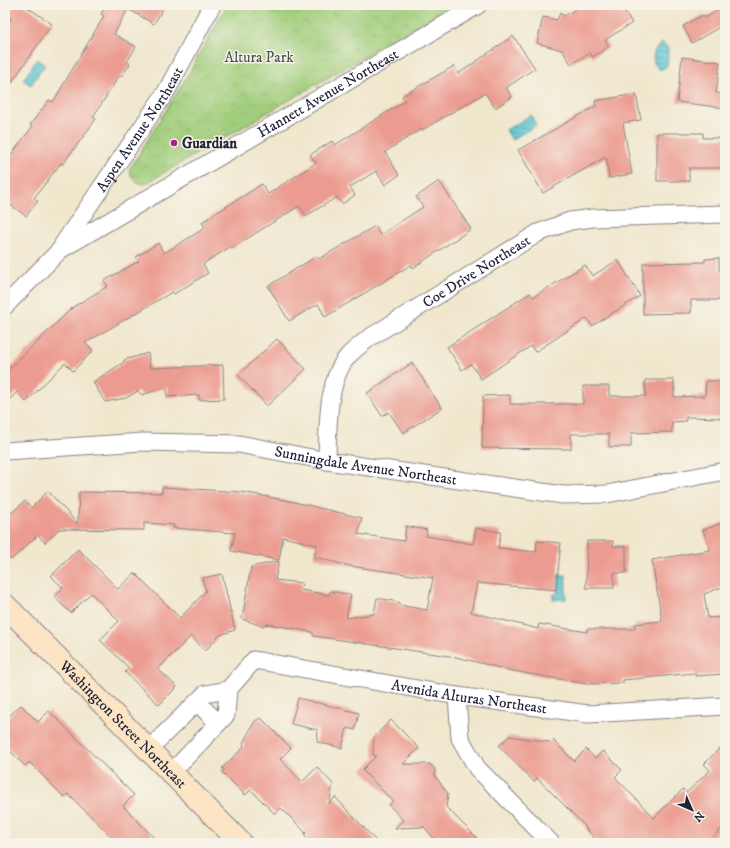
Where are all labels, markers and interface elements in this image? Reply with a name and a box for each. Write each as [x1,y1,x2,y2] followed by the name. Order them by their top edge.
[254,44,402,142] street label: Hannett Avenue Northeast
[224,48,294,67] park label: Altura Park
[92,63,187,195] street label: Aspen Avenue Northeast
[182,134,237,153] place label: Guardian
[169,138,179,148] marker: Guardian
[419,231,534,312] street label: Coe Drive Northeast
[273,442,458,489] street label: Sunningdale Avenue Northeast
[55,655,191,793] street label: Washington Street Northeast
[390,675,548,718] street label: Avenida Alturas Northeast
[672,790,712,830] north arrow
[690,808,707,825] text: N

